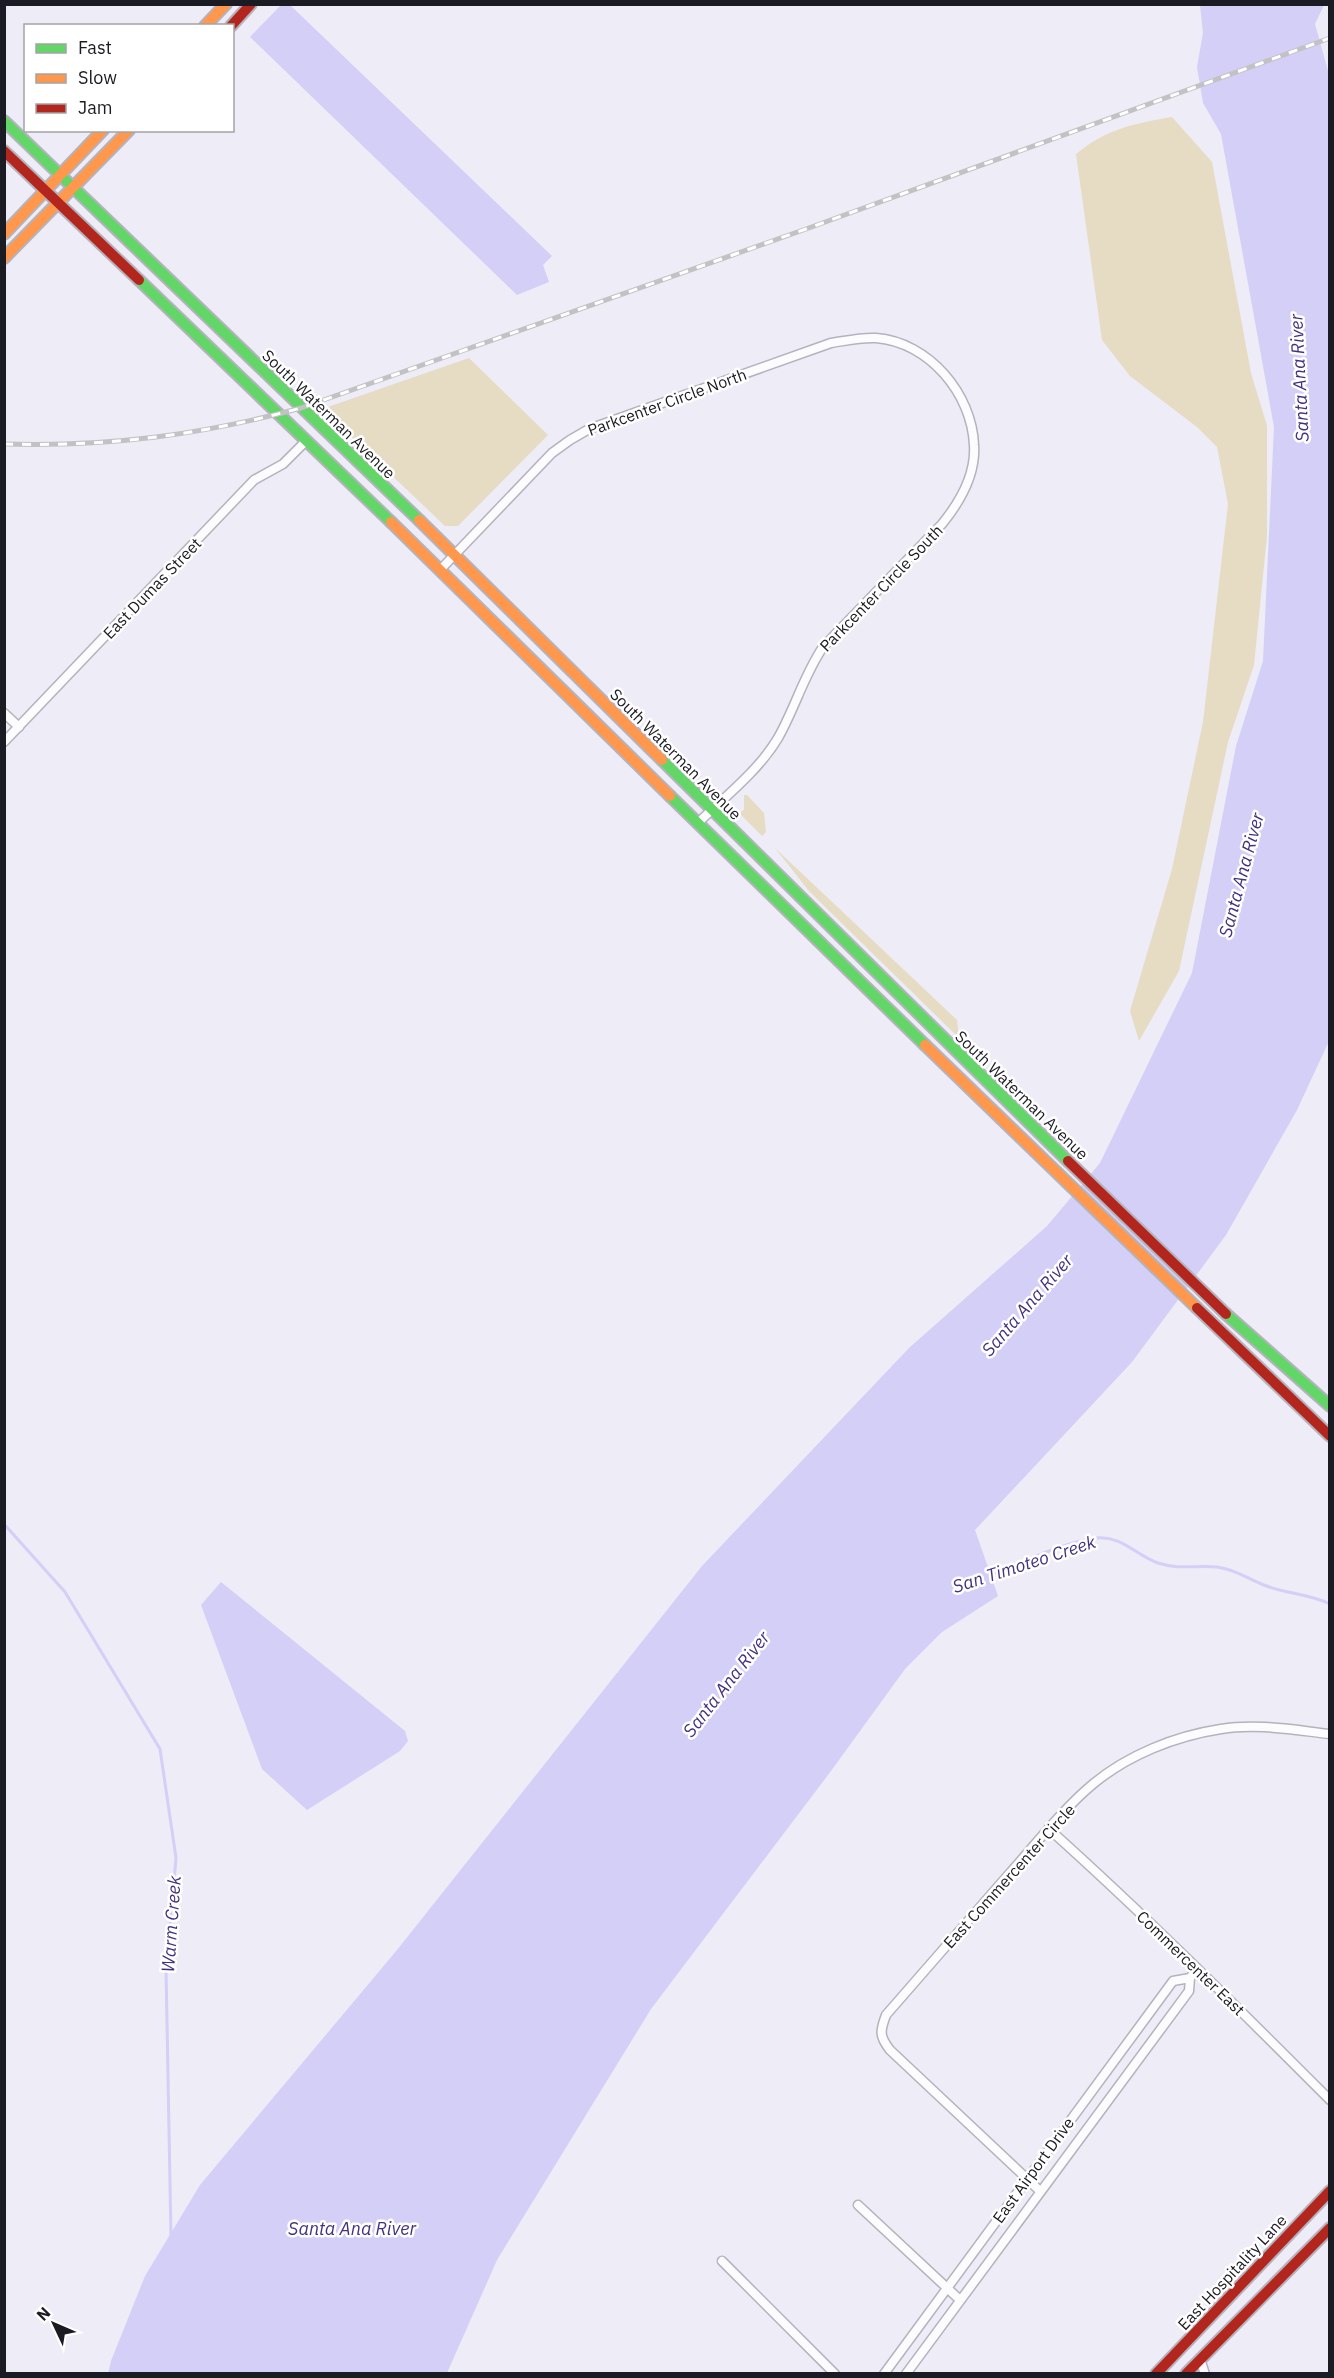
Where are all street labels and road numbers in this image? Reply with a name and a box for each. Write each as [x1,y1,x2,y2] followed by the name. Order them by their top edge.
[258,345,400,483] street label: South Waterman Avenue
[585,364,749,440] street label: Parkcenter Circle North
[815,520,947,656] street label: Parkcenter Circle South
[99,533,205,643] street label: East Dumas Street
[606,684,746,824] street label: South Waterman Avenue
[951,1026,1093,1164] street label: South Waterman Avenue
[939,1800,1079,1952] street label: East Commercenter Circle
[1133,1906,1249,2020] street label: Commercenter East
[988,2113,1078,2227] street label: East Airport Drive
[1173,2210,1291,2334] street label: East Hospitality Lane

